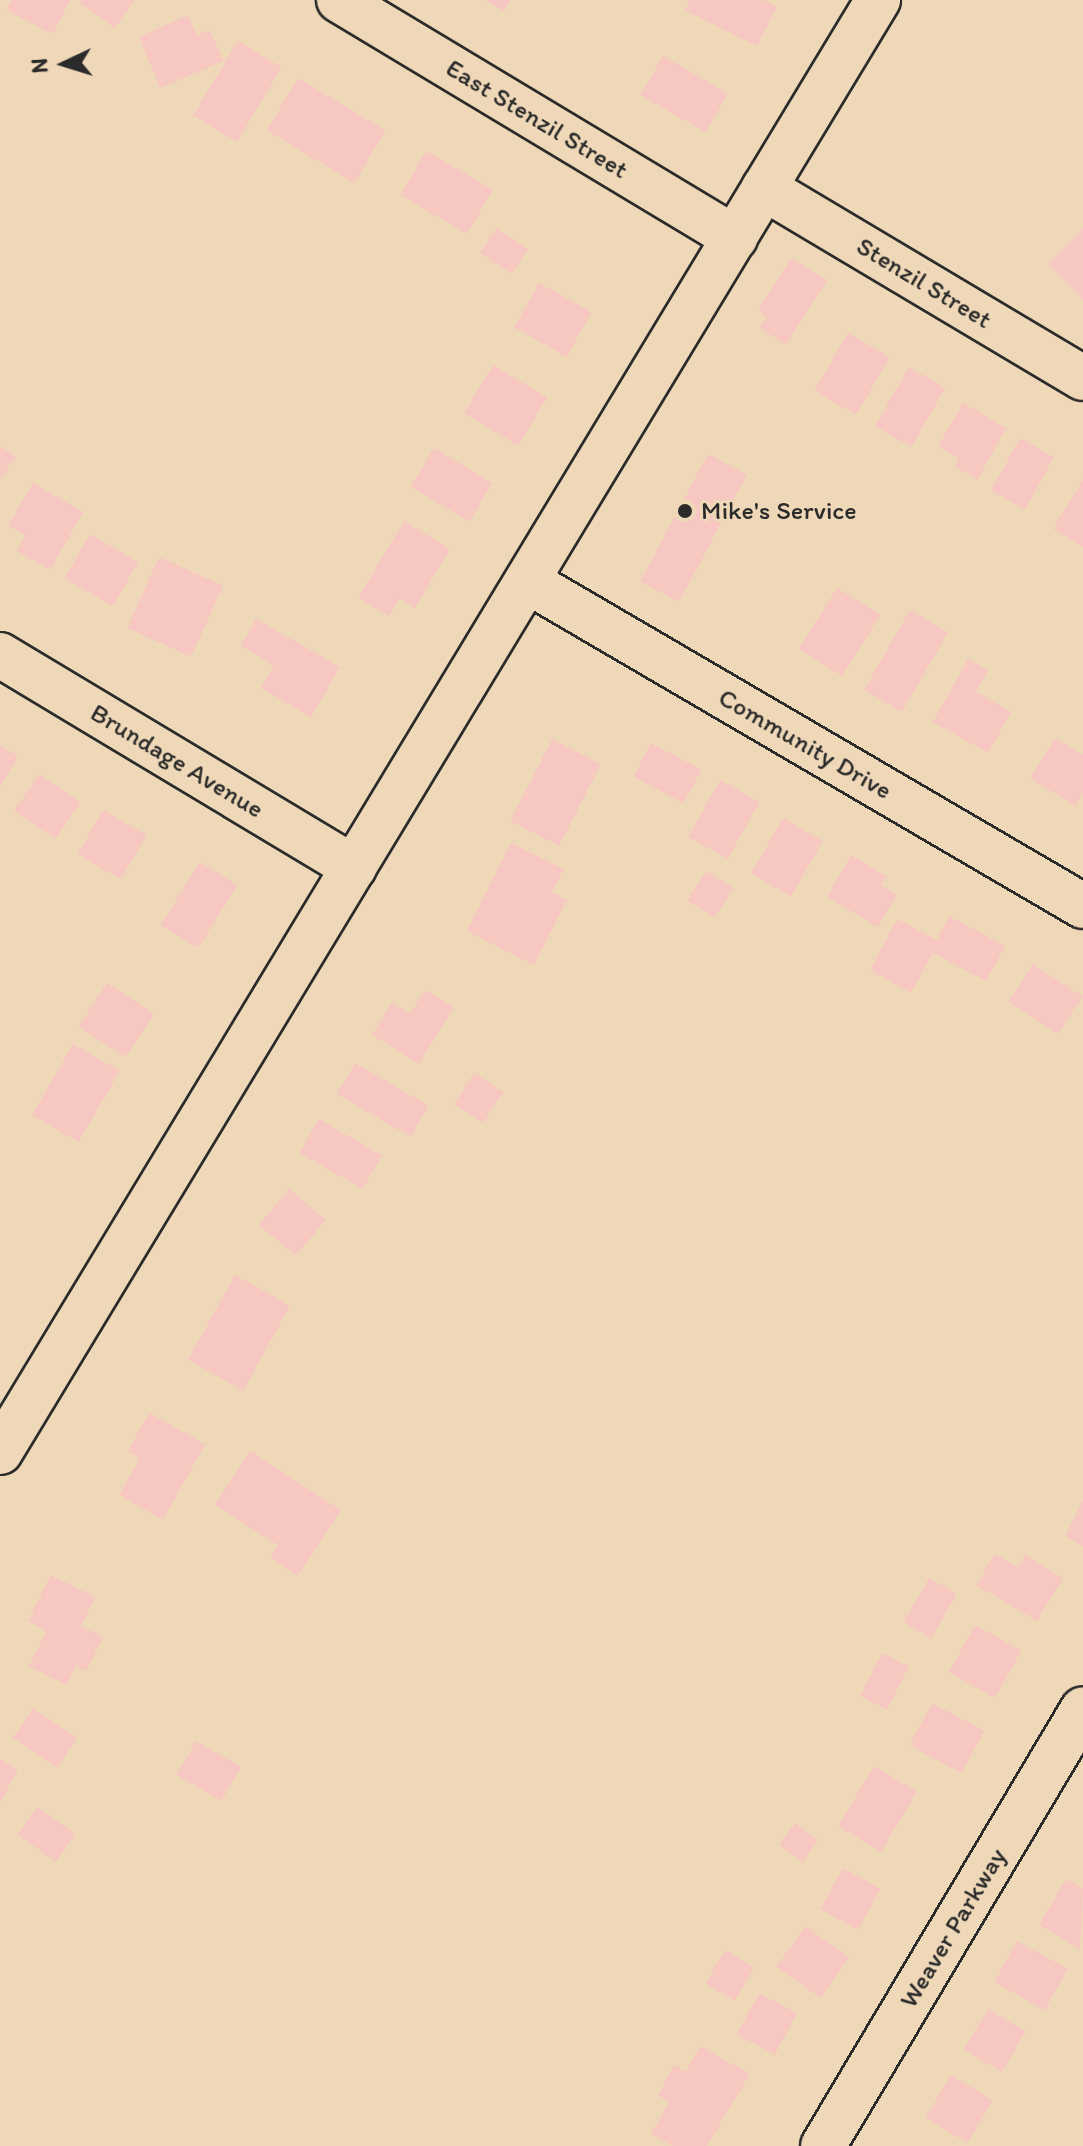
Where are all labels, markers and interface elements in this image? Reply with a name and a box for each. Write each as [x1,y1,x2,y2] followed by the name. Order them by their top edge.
[24,24,104,104] north arrow
[441,52,633,186] street label: East Stenzil Street
[26,57,54,74] text: N
[851,231,997,335] street label: Stenzil Street
[701,495,857,527] place label: Mike's Service
[676,502,694,520] marker: Mike's Service
[713,682,897,806] street label: Community Drive
[85,697,269,825] street label: Brundage Avenue
[893,1843,1013,2013] street label: Weaver Parkway

